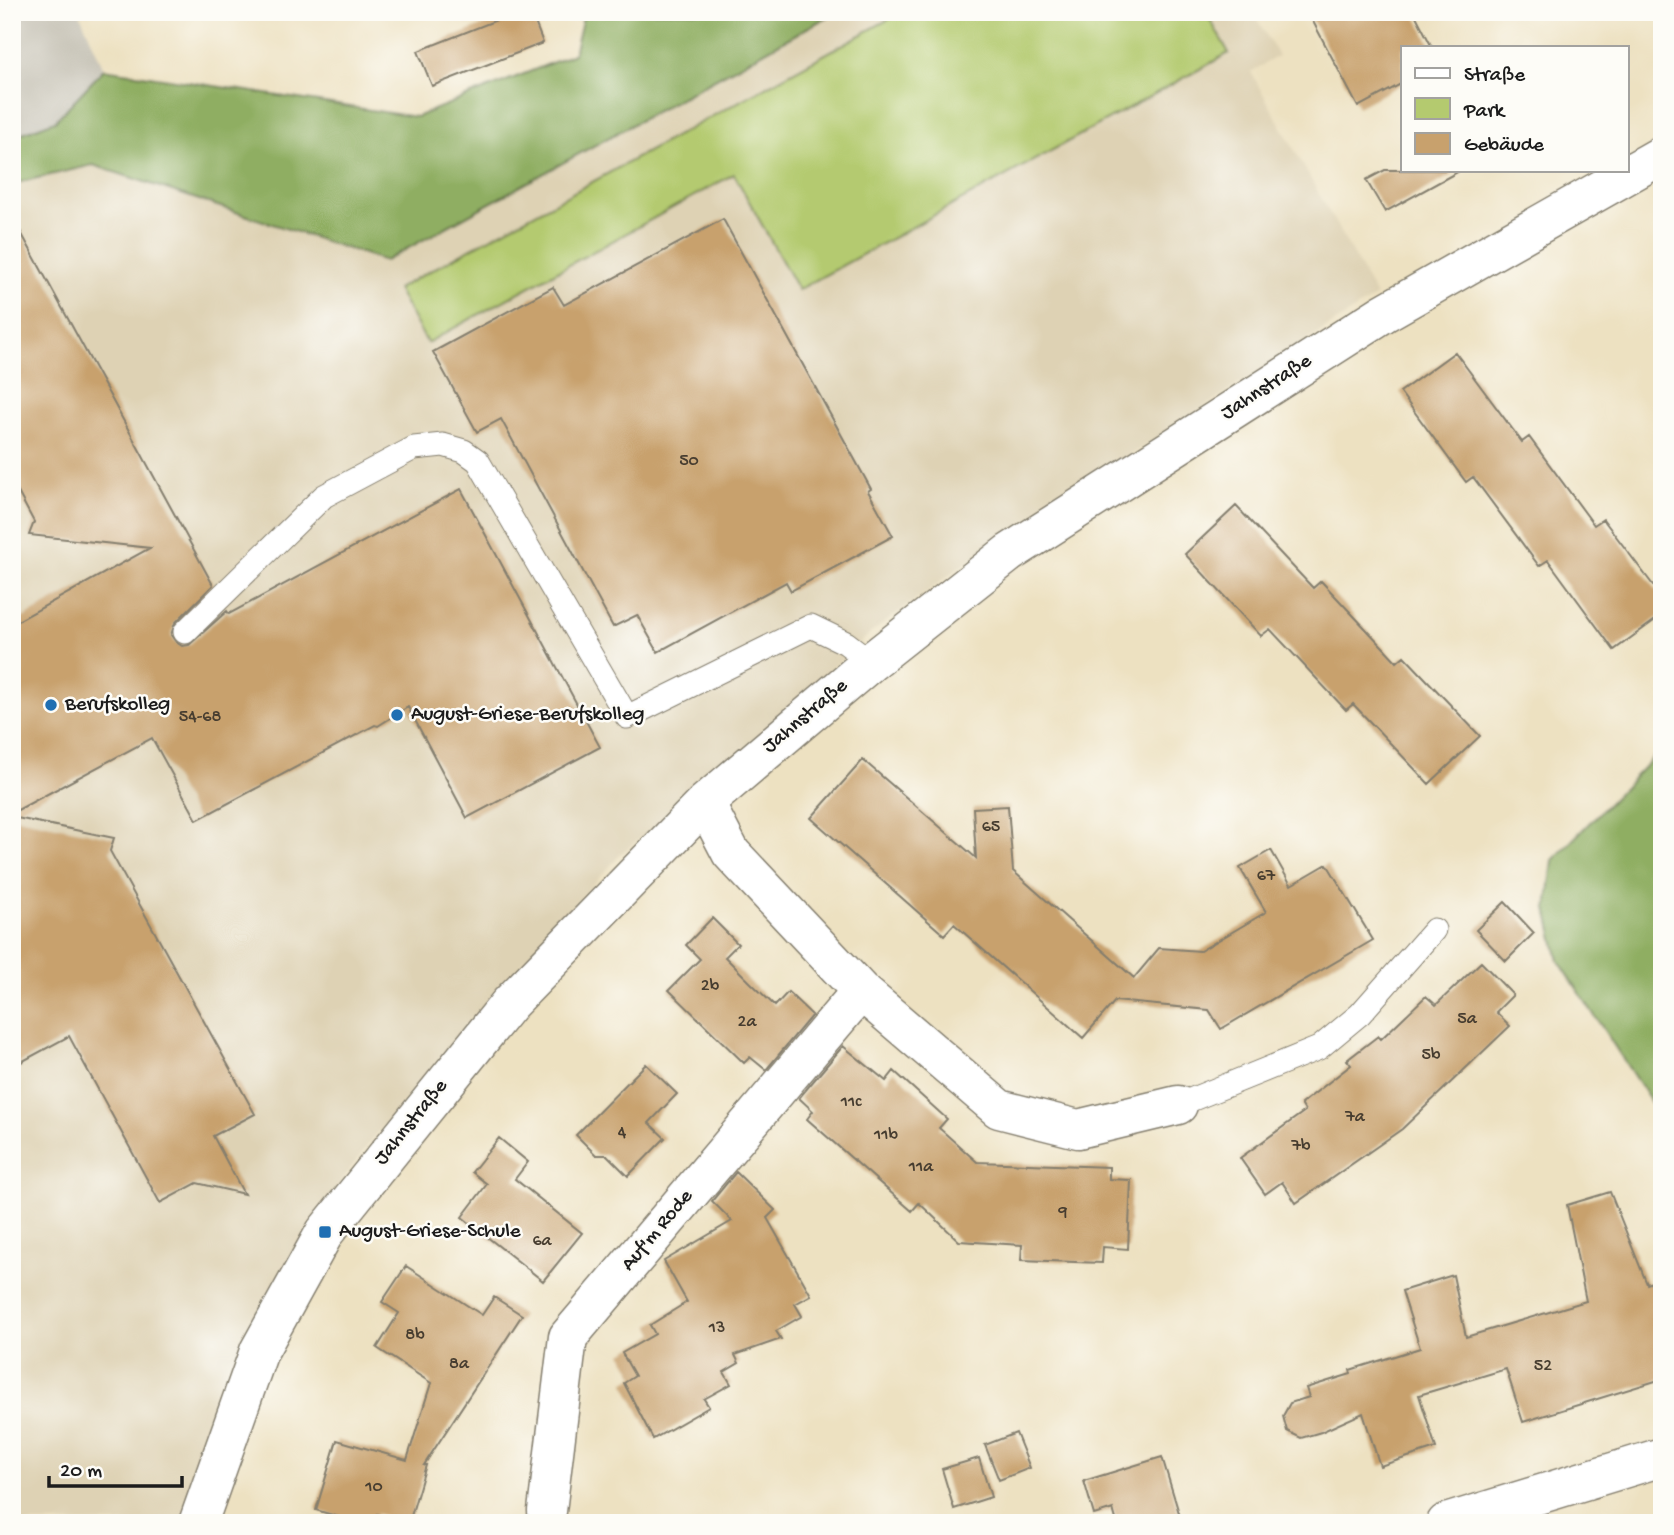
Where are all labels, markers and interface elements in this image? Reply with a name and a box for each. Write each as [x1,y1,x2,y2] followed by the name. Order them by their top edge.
[1401,46,1628,172] legend
[1464,64,1526,89] text: Straße
[1463,100,1507,125] text: Park
[1464,134,1545,159] text: Gebäude
[1217,349,1318,427] street label: Jahnstraße
[679,451,699,472] house number: 50
[758,674,854,760] street label: Jahnstraße
[64,693,170,718] place label: Berufskolleg
[43,697,59,713] marker: Berufskolleg
[411,703,645,728] place label: August-Griese-Berufskolleg
[179,707,221,728] house number: 54-68
[389,707,405,723] marker: August-Griese-Berufskolleg
[982,817,1000,838] house number: 65
[1257,866,1276,887] house number: 67
[701,976,720,997] house number: 2b
[1457,1009,1478,1030] house number: 5a
[738,1012,757,1033] house number: 2a
[1422,1045,1441,1066] house number: 5b
[370,1074,455,1171] street label: Jahnstraße
[840,1092,862,1113] house number: 11c
[1344,1107,1366,1128] house number: 7a
[618,1123,627,1144] house number: 4
[873,1125,899,1146] house number: 11b
[1291,1136,1311,1157] house number: 7b
[908,1157,934,1178] house number: 11a
[617,1184,700,1277] street label: Auf'm Rode
[1057,1202,1068,1223] house number: 9
[339,1220,522,1245] place label: August-Griese-Schule
[317,1224,333,1240] marker: August-Griese-Schule
[532,1231,553,1252] house number: 6a
[708,1318,725,1339] house number: 13
[405,1325,425,1346] house number: 8b
[449,1354,470,1375] house number: 8a
[1534,1356,1552,1377] house number: 52
[49,1444,182,1488] scale bar
[60,1460,102,1485] text: 20 m
[364,1477,383,1498] house number: 10

